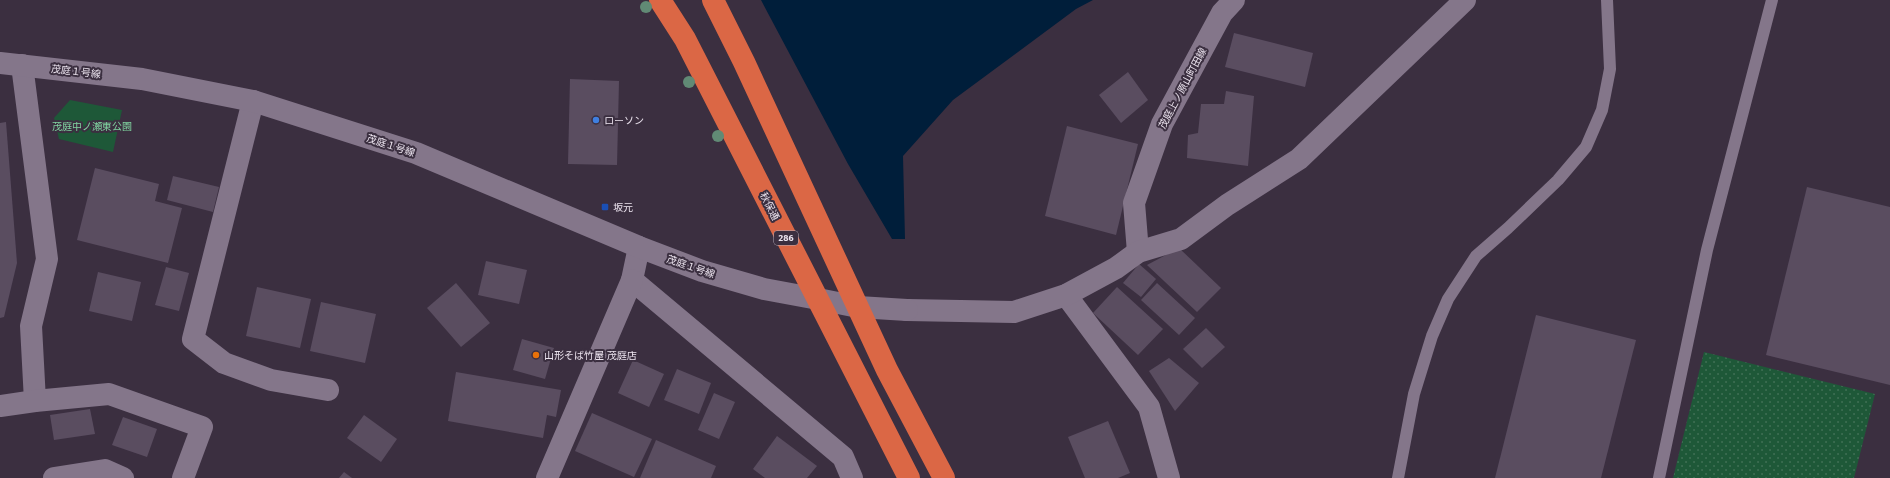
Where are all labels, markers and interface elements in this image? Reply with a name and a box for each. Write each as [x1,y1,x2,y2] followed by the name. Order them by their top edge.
[1156,46,1209,131] street label: 茂庭上ノ原山町田線
[50,63,101,81] street label: 茂庭１号線
[591,115,601,125] marker: ローソン
[604,115,644,127] place label: ローソン
[52,121,132,133] park label: 茂庭中ノ瀬東公園
[365,133,416,159] street label: 茂庭１号線
[757,190,781,223] street label: 秋保通
[600,202,610,212] marker: 坂元
[613,202,633,214] place label: 坂元
[774,231,798,245] road number: 286
[665,253,716,281] street label: 茂庭１号線
[531,350,541,360] marker: 山形そば竹屋 茂庭店
[544,350,637,362] place label: 山形そば竹屋 茂庭店

